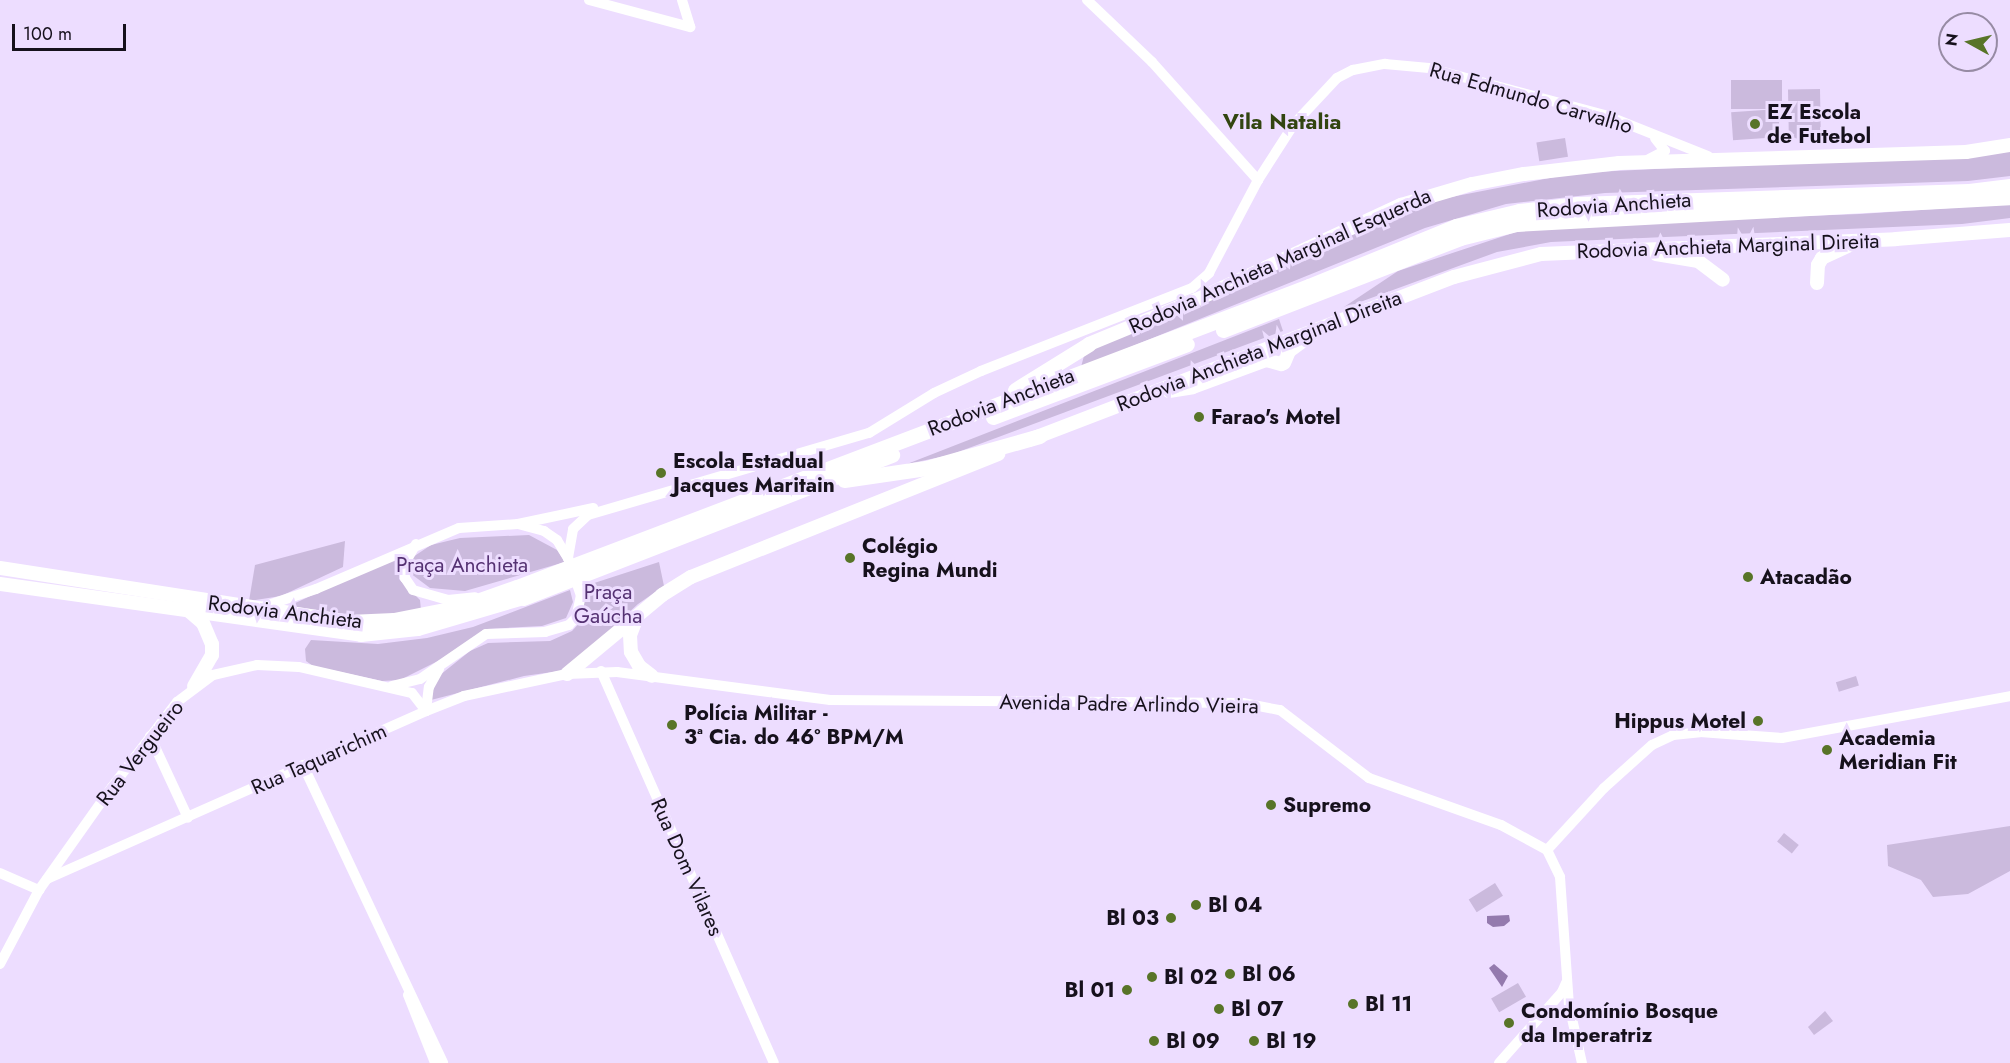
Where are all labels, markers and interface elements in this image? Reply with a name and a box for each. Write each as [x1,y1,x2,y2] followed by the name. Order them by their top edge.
[15,12,129,50] scale bar
[1938,12,1998,72] north arrow
[23,21,72,47] text: 100 m
[1939,32,1964,48] text: N
[1427,57,1635,139] street label: Rua Edmundo Carvalho
[1767,99,1871,149] place label: EZ Escola de Futebol
[1223,109,1341,135] district label: Vila Natalia
[1748,117,1762,131] marker: EZ Escola de Futebol
[1125,183,1435,339] street label: Rodovia Anchieta Marginal Esquerda
[1536,187,1692,223] street label: Rodovia Anchieta
[1576,228,1880,264] street label: Rodovia Anchieta Marginal Direita
[1113,285,1405,417] street label: Rodovia Anchieta Marginal Direita
[924,362,1078,442] street label: Rodovia Anchieta
[1211,404,1341,430] place label: Farao's Motel
[1192,410,1206,424] marker: Farao's Motel
[673,448,835,498] place label: Escola Estadual Jacques Maritain
[654,466,668,480] marker: Escola Estadual Jacques Maritain
[862,533,998,583] place label: Colégio Regina Mundi
[843,551,857,565] marker: Colégio Regina Mundi
[396,552,528,578] park label: Praça Anchieta
[1760,564,1852,590] place label: Atacadão
[1741,570,1755,584] marker: Atacadão
[574,579,642,629] park label: Praça Gaúcha
[207,590,363,634] street label: Rodovia Anchieta
[999,689,1259,719] street label: Avenida Padre Arlindo Vieira
[91,695,189,811] street label: Rua Vergueiro
[684,700,904,750] place label: Polícia Militar - 3ª Cia. do 46º BPM/M
[1614,708,1746,734] place label: Hippus Motel
[1751,714,1765,728] marker: Hippus Motel
[247,718,391,800] street label: Rua Taquarichim
[665,718,679,732] marker: Polícia Militar - 3ª Cia. do 46º BPM/M
[1839,725,1957,775] place label: Academia Meridian Fit
[1820,743,1834,757] marker: Academia Meridian Fit
[1283,792,1371,818] place label: Supremo
[645,794,729,940] street label: Rua Dom Vilares
[1264,798,1278,812] marker: Supremo
[1208,892,1262,918] place label: Bl 04
[1189,898,1203,912] marker: Bl 04
[1106,905,1159,931] place label: Bl 03
[1164,911,1178,925] marker: Bl 03
[1242,961,1296,987] place label: Bl 06
[1164,964,1218,990] place label: Bl 02
[1223,967,1237,981] marker: Bl 06
[1145,970,1159,984] marker: Bl 02
[1064,977,1115,1003] place label: Bl 01
[1120,983,1134,997] marker: Bl 01
[1365,991,1412,1017] place label: Bl 11
[1231,996,1283,1022] place label: Bl 07
[1346,997,1360,1011] marker: Bl 11
[1521,998,1718,1048] place label: Condomínio Bosque da Imperatriz
[1212,1002,1226,1016] marker: Bl 07
[1502,1016,1516,1030] marker: Condomínio Bosque da Imperatriz
[1166,1028,1220,1054] place label: Bl 09
[1266,1028,1317,1054] place label: Bl 19
[1147,1034,1161,1048] marker: Bl 09
[1247,1034,1261,1048] marker: Bl 19

